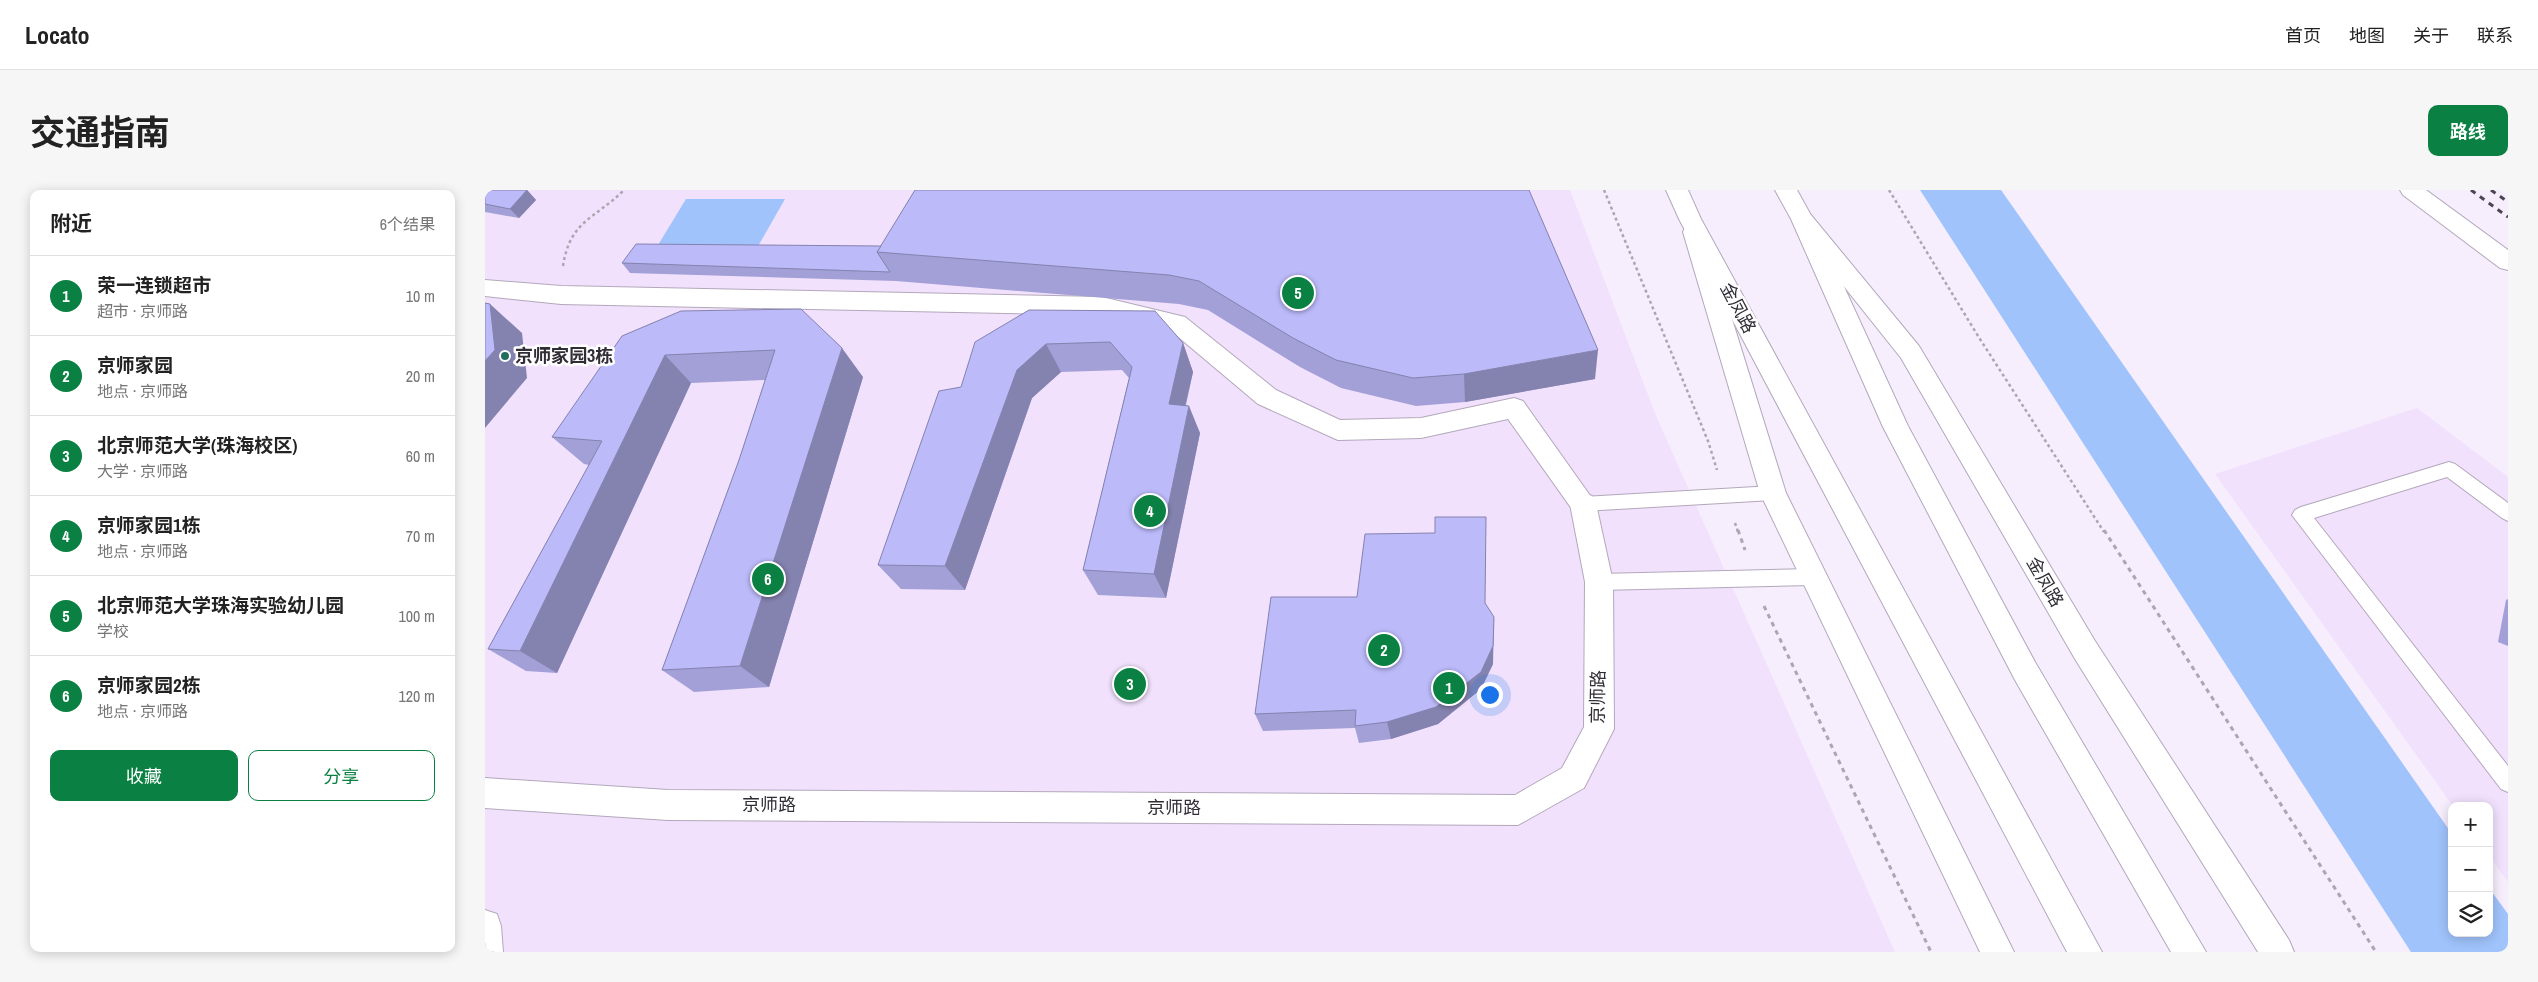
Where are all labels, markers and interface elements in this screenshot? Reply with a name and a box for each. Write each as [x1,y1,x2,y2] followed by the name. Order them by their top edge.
[25,19,90,51] text: Locato
[2285,23,2321,48] text: 首页
[2349,23,2385,48] text: 地图
[2413,23,2449,48] text: 关于
[2477,23,2513,48] text: 联系
[2428,105,2508,156] button: 路线
[30,109,170,156] text: 交通指南
[50,209,92,238] text: 附近
[380,213,435,235] text: 6个结果
[97,272,211,298] text: 荣一连锁超市
[1282,274,1314,312] pin: 5
[1715,278,1762,337] street label: 金凤路
[62,285,70,307] text: 1
[406,285,435,307] text: 10 m
[97,300,188,322] text: 超市 · 京师路
[515,343,613,368] place label: 京师家园3栋
[499,350,511,362] marker: 京师家园3栋
[97,352,173,378] text: 京师家园
[62,365,70,387] text: 2
[406,365,435,387] text: 20 m
[97,380,188,402] text: 地点 · 京师路
[97,432,297,458] text: 北京师范大学(珠海校区)
[62,445,70,467] text: 3
[406,445,435,467] text: 60 m
[97,460,188,482] text: 大学 · 京师路
[1134,492,1166,530] pin: 4
[97,512,201,538] text: 京师家园1栋
[62,525,70,547] text: 4
[406,525,435,547] text: 70 m
[97,540,188,562] text: 地点 · 京师路
[2021,552,2070,611] street label: 金凤路
[752,560,784,598] pin: 6
[97,592,344,618] text: 北京师范大学珠海实验幼儿园
[62,605,70,627] text: 5
[399,605,435,627] text: 100 m
[97,620,129,642] text: 学校
[1368,631,1400,669] pin: 2
[1114,665,1146,703] pin: 3
[1433,669,1465,707] pin: 1
[1585,670,1610,724] street label: 京师路
[97,672,201,698] text: 京师家园2栋
[1477,682,1503,708] your location
[62,685,70,707] text: 6
[399,685,435,707] text: 120 m
[97,700,188,722] text: 地点 · 京师路
[50,750,238,801] button: 收藏
[248,750,435,801] button: 分享
[742,792,796,817] street label: 京师路
[1147,795,1201,820] street label: 京师路
[2448,802,2493,937] map controls
[2448,802,2493,847] button: +
[2448,847,2493,892] button: −
[2448,892,2493,937] button: layers

